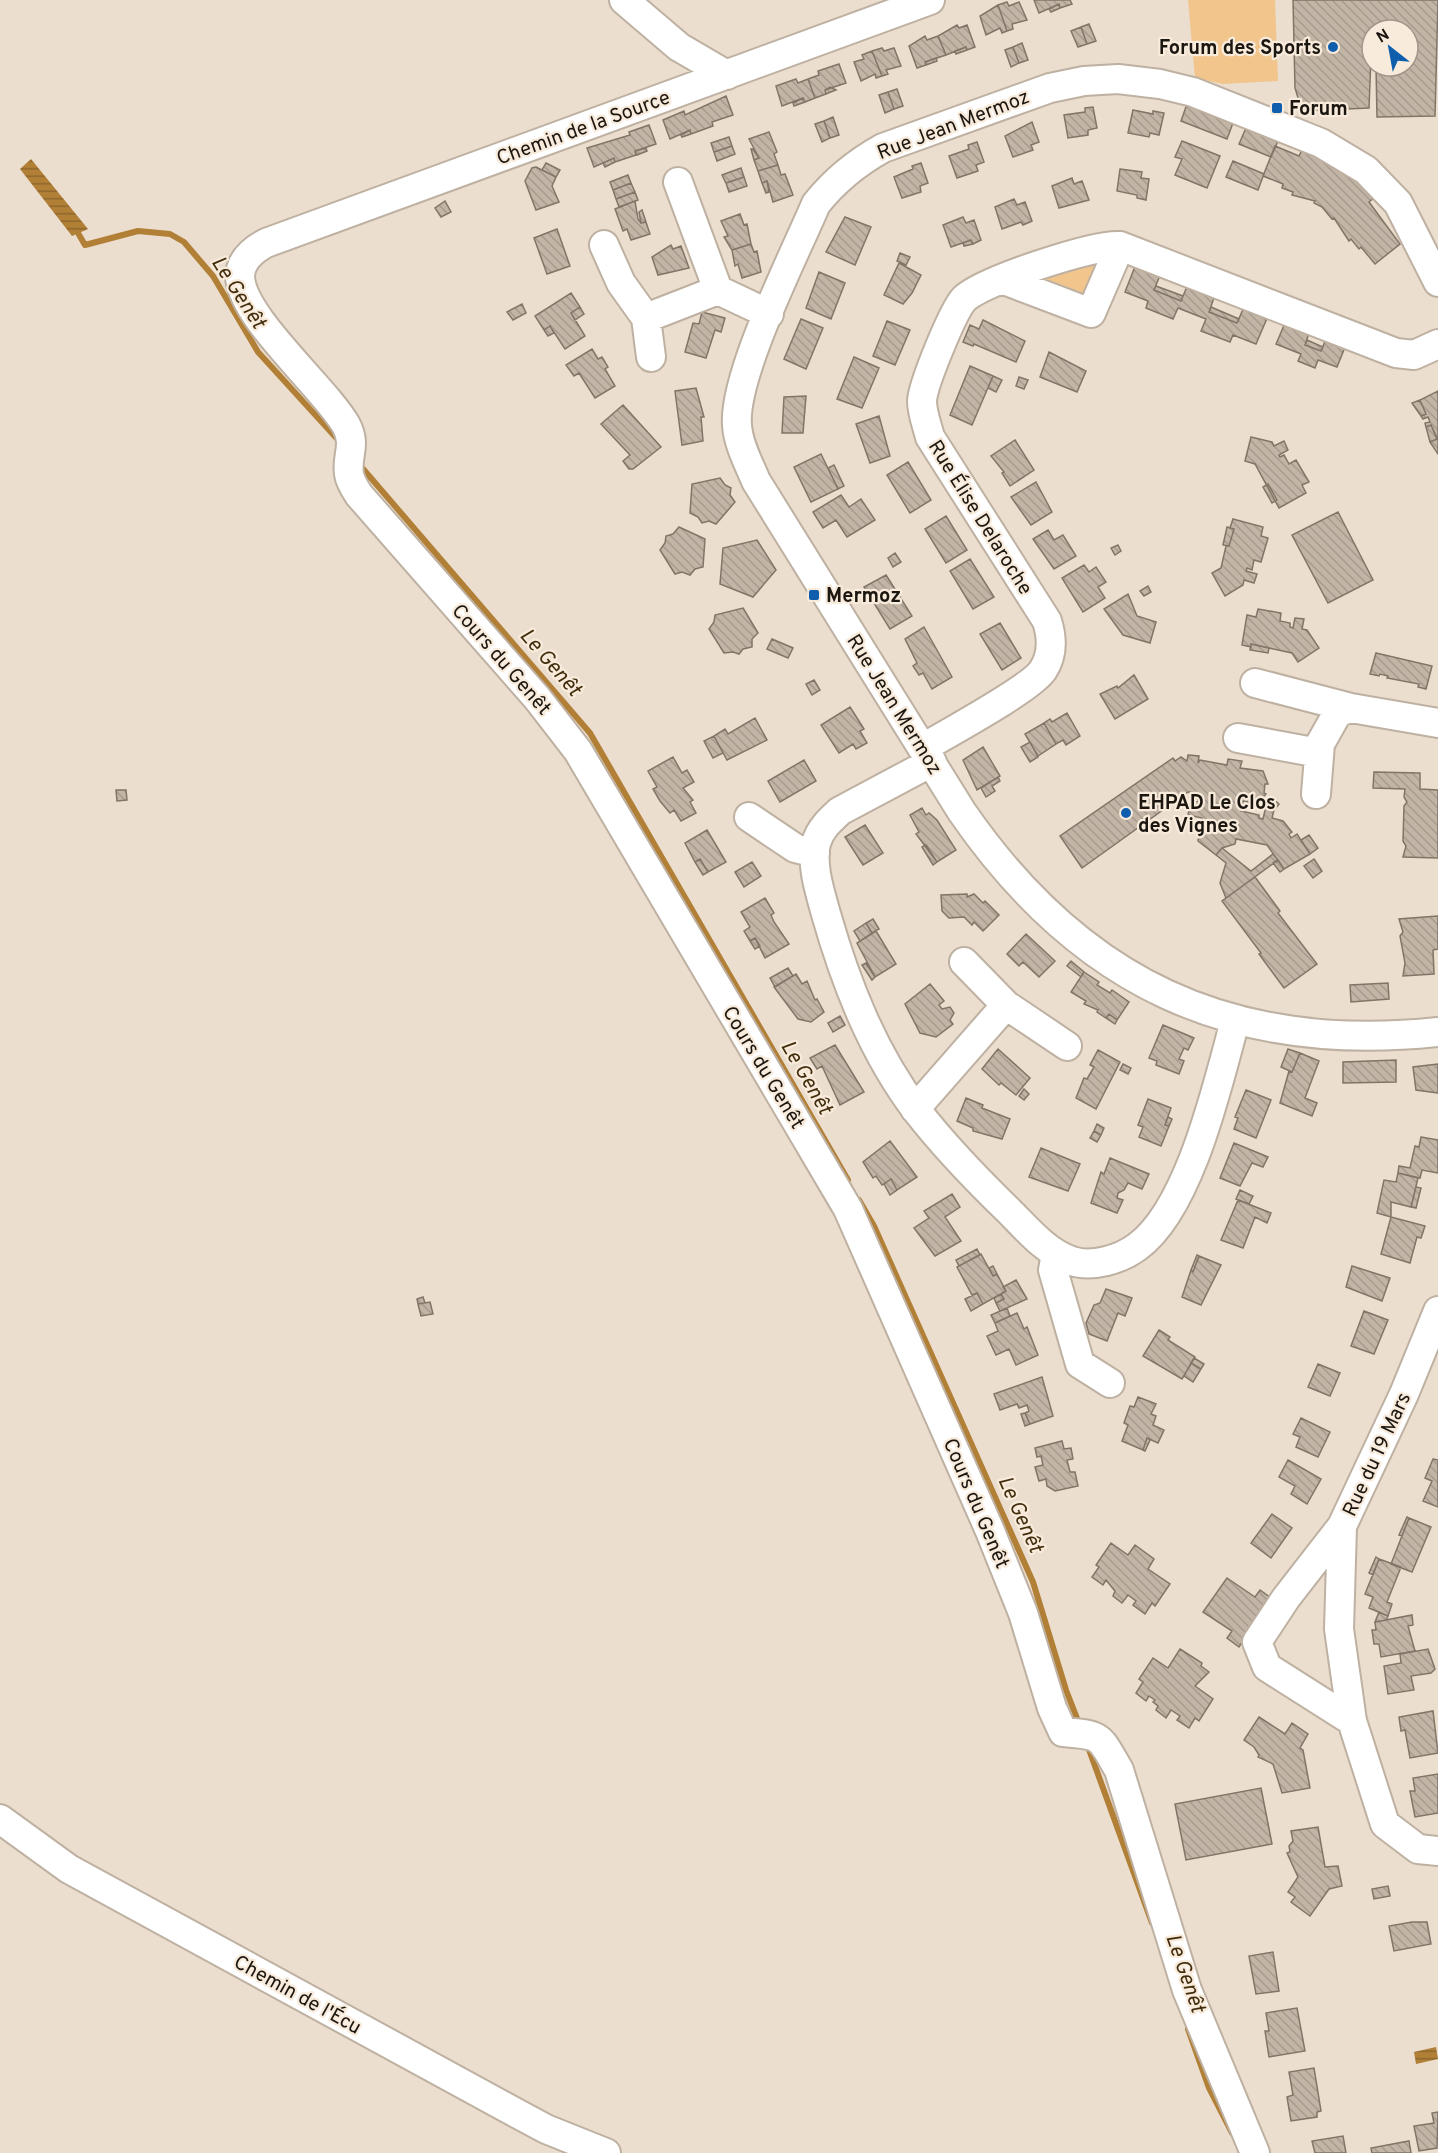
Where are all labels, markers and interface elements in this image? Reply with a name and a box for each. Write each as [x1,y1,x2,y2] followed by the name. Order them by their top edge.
[1360,18,1420,78] north arrow
[1373,25,1393,48] text: N
[1159,36,1321,62] place label: Forum des Sports
[1326,40,1340,54] marker: Forum des Sports
[493,85,674,172] street label: Chemin de la Source
[874,85,1034,167] street label: Rue Jean Mermoz
[1289,97,1348,123] place label: Forum
[1270,101,1284,115] marker: Forum
[204,251,272,336] water label: Le Genêt
[921,435,1039,600] street label: Rue Élise Delaroche
[826,584,901,610] place label: Mermoz
[807,588,821,602] marker: Mermoz
[445,599,556,721] street label: Cours du Genêt
[513,623,588,704] water label: Le Genêt
[840,630,947,780] street label: Rue Jean Mermoz
[1138,791,1276,840] place label: EHPAD Le Clos des Vignes
[1119,806,1133,820] marker: EHPAD Le Clos des Vignes
[715,1002,809,1134] street label: Cours du Genêt
[774,1036,839,1121] water label: Le Genêt
[1338,1389,1418,1521] street label: Rue du 19 Mars
[936,1435,1014,1573] street label: Cours du Genêt
[991,1472,1049,1559] water label: Le Genêt
[1159,1931,1211,2018] water label: Le Genêt
[229,1948,366,2042] street label: Chemin de l'Écu

